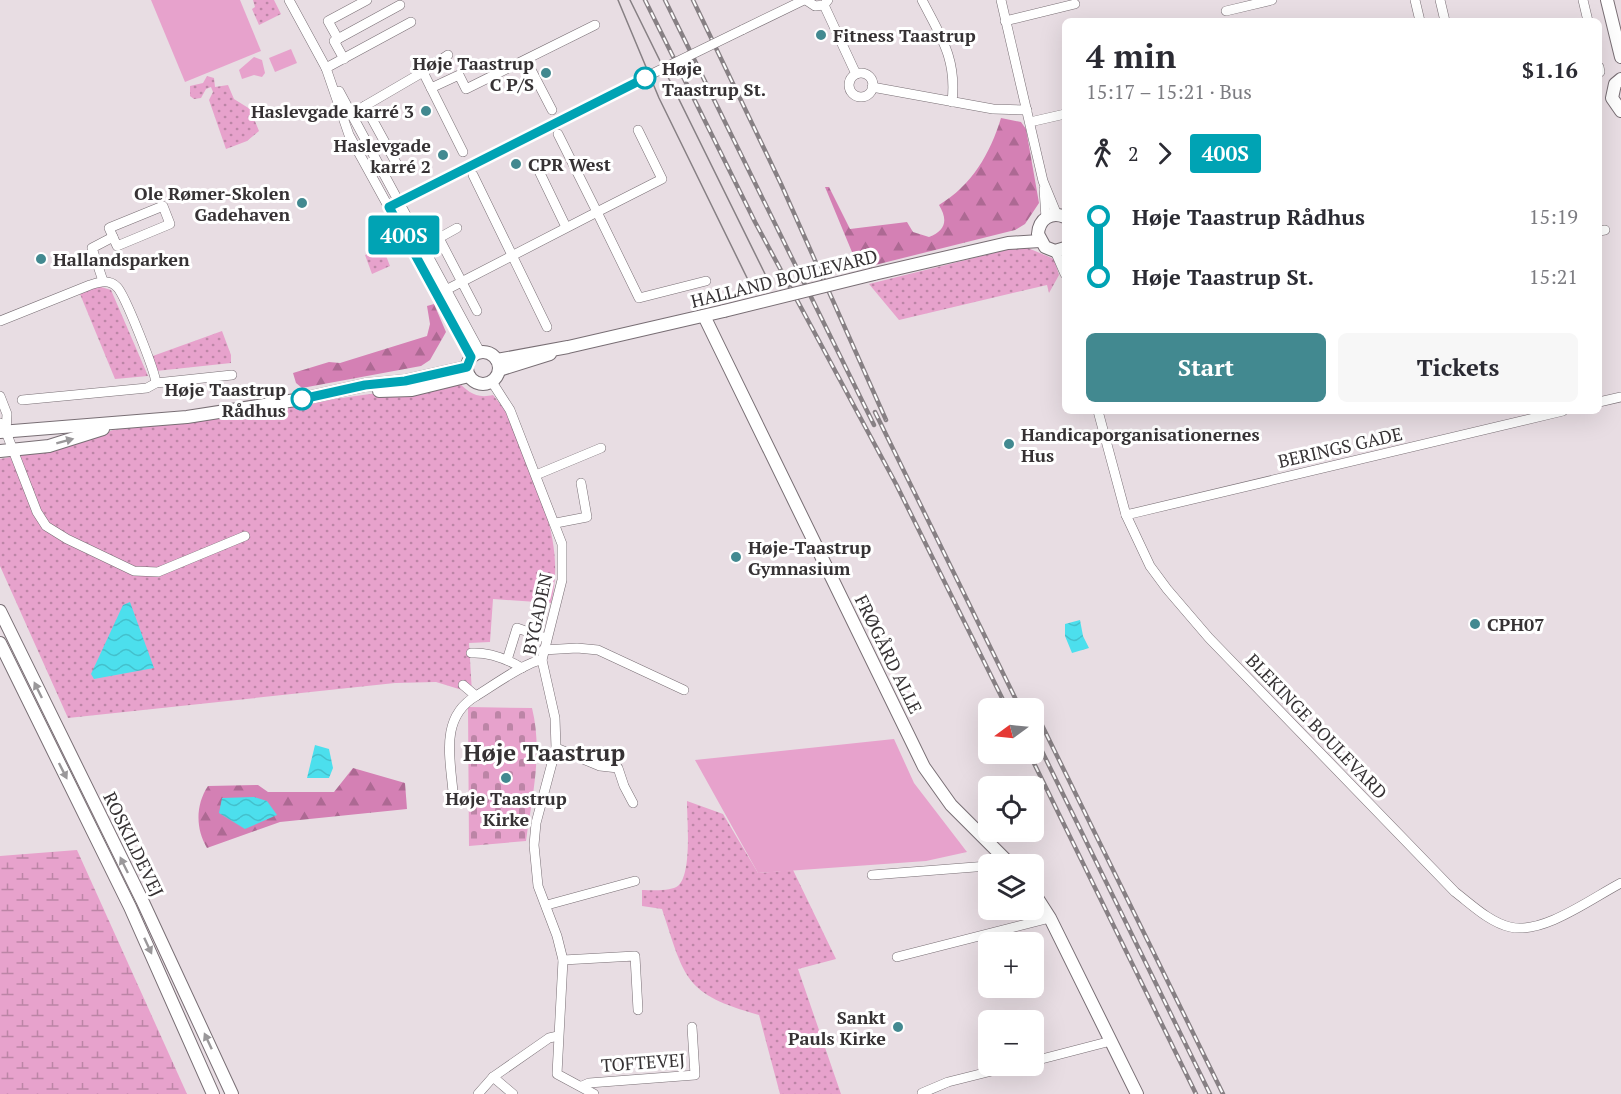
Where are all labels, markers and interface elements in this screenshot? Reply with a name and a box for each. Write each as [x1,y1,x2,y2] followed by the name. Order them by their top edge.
[833,23,976,47] place label: Fitness Taastrup
[814,28,828,42] marker: Fitness Taastrup
[1086,34,1176,77] text: 4 min
[412,51,534,96] place label: Høje Taastrup C P/S
[1522,55,1578,84] text: $1.16
[662,56,766,101] place label: Høje Taastrup St.
[539,66,553,80] marker: Høje Taastrup C P/S
[634,67,656,89] marker: Høje Taastrup St.
[1086,78,1252,105] text: 15:17 – 15:21 · Bus
[251,99,414,123] place label: Haslevgade karré 3
[419,104,433,118] marker: Haslevgade karré 3
[334,133,431,178] place label: Haslevgade karré 2
[1086,137,1119,170] icon: walk
[1148,137,1181,170] icon: forward
[1202,139,1249,167] text: 400S
[1128,140,1139,167] text: 2
[436,148,450,162] marker: Haslevgade karré 2
[528,152,611,176] place label: CPR West
[509,157,523,171] marker: CPR West
[134,181,290,226] place label: Ole Rømer-Skolen Gadehaven
[295,196,309,210] marker: Ole Rømer-Skolen Gadehaven
[1132,202,1365,231] text: Høje Taastrup Rådhus
[1529,203,1578,230] text: 15:19
[362,216,446,254] line badge: 400S
[380,221,428,249] text: 400S
[688,243,880,313] street label: HALLAND BOULEVARD
[53,247,190,271] place label: Hallandsparken
[34,252,48,266] marker: Hallandsparken
[1132,262,1314,291] text: Høje Taastrup St.
[1529,263,1578,290] text: 15:21
[1086,333,1326,402] button: Start
[1338,333,1578,402] button: Tickets
[164,377,286,422] place label: Høje Taastrup Rådhus
[291,388,313,410] marker: Høje Taastrup Rådhus
[1276,421,1404,473] street label: BERINGS GADE
[1021,422,1260,467] place label: Handicaporganisationernes Hus
[56,436,74,446] one-way arrow
[1002,437,1016,451] marker: Handicaporganisationernes Hus
[748,535,871,580] place label: Høje-Taastrup Gymnasium
[729,550,743,564] marker: Høje-Taastrup Gymnasium
[517,571,557,657] street label: BYGADEN
[850,591,928,717] street label: FRØGÅRD ALLE
[1487,612,1544,636] place label: CPH07
[1468,617,1482,631] marker: CPH07
[1241,648,1393,804] street label: BLEKINGE BOULEVARD
[34,681,43,698] one-way arrow
[978,698,1044,764] north arrow
[978,698,1044,1076] map controls
[463,736,625,768] district label: Høje Taastrup
[58,762,67,779] one-way arrow
[499,771,513,785] marker: Høje Taastrup Kirke
[978,776,1044,842] button: locate
[445,786,567,831] place label: Høje Taastrup Kirke
[98,788,170,900] street label: ROSKILDEVEJ
[978,854,1044,920] button: layers
[120,856,129,873] one-way arrow
[978,932,1044,998] button: +
[143,938,152,955] one-way arrow
[788,1005,886,1050] place label: Sankt Pauls Kirke
[978,1010,1044,1076] button: −
[891,1020,905,1034] marker: Sankt Pauls Kirke
[203,1032,212,1049] one-way arrow
[600,1047,686,1077] street label: TOFTEVEJ

